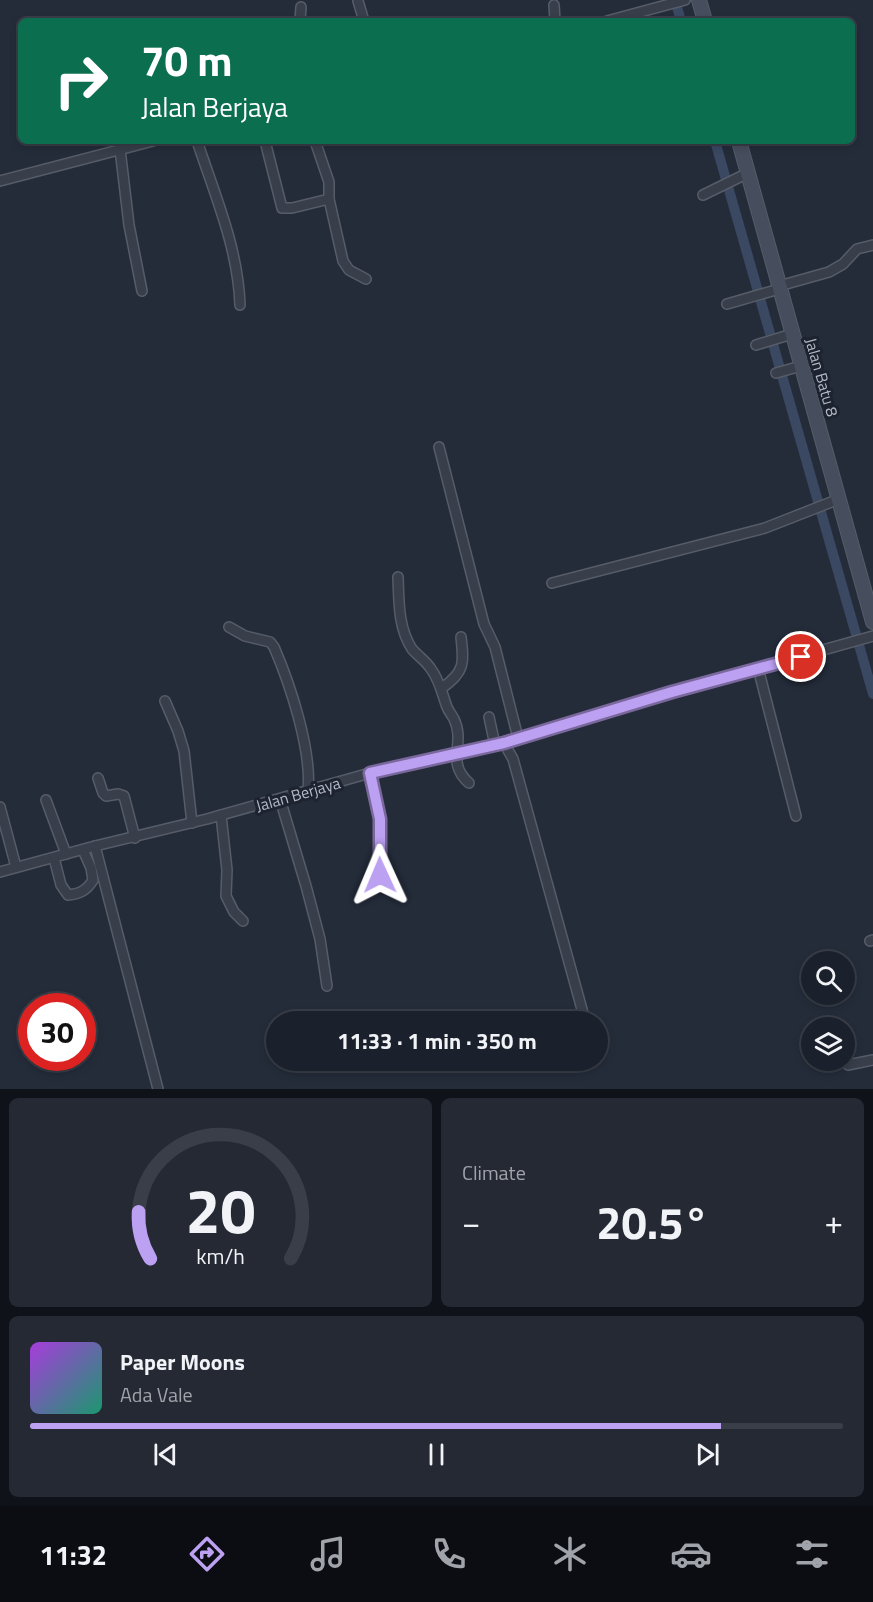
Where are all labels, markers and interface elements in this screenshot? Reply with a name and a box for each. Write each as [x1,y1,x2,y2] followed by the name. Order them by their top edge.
[141,28,233,92] text: 70 m
[42,42,120,120] icon: right
[141,86,288,127] text: Jalan Berjaya
[799,335,845,419] street label: Jalan Batu 8
[775,631,826,682] pin
[784,640,817,673] icon: arrive
[253,770,343,818] street label: Jalan Berjaya
[348,843,412,907] position arrow
[801,951,855,1071] map controls
[801,951,855,1005] button: search
[18,993,96,1071] speed limit sign: 30
[801,1017,855,1071] button: layers
[337,1024,537,1058] text: 11:33 · 1 min · 350 m
[462,1157,526,1188] text: Climate
[186,1162,255,1257] text: 20
[596,1188,709,1256] text: 20.5°
[462,1197,480,1247] text: −
[825,1197,843,1247] text: +
[196,1241,245,1273] text: km/h
[120,1345,245,1379] text: Paper Moons
[120,1379,193,1410] text: Ada Vale
[149,1438,182,1471] icon: previous
[420,1438,453,1471] icon: pause
[691,1438,724,1471] icon: next
[186,1533,228,1575] icon: directions
[307,1533,349,1575] icon: music
[428,1533,470,1575] icon: phone
[549,1533,591,1575] icon: climate
[670,1533,712,1575] icon: car
[791,1533,833,1575] icon: filters
[40,1534,107,1575] text: 11:32

